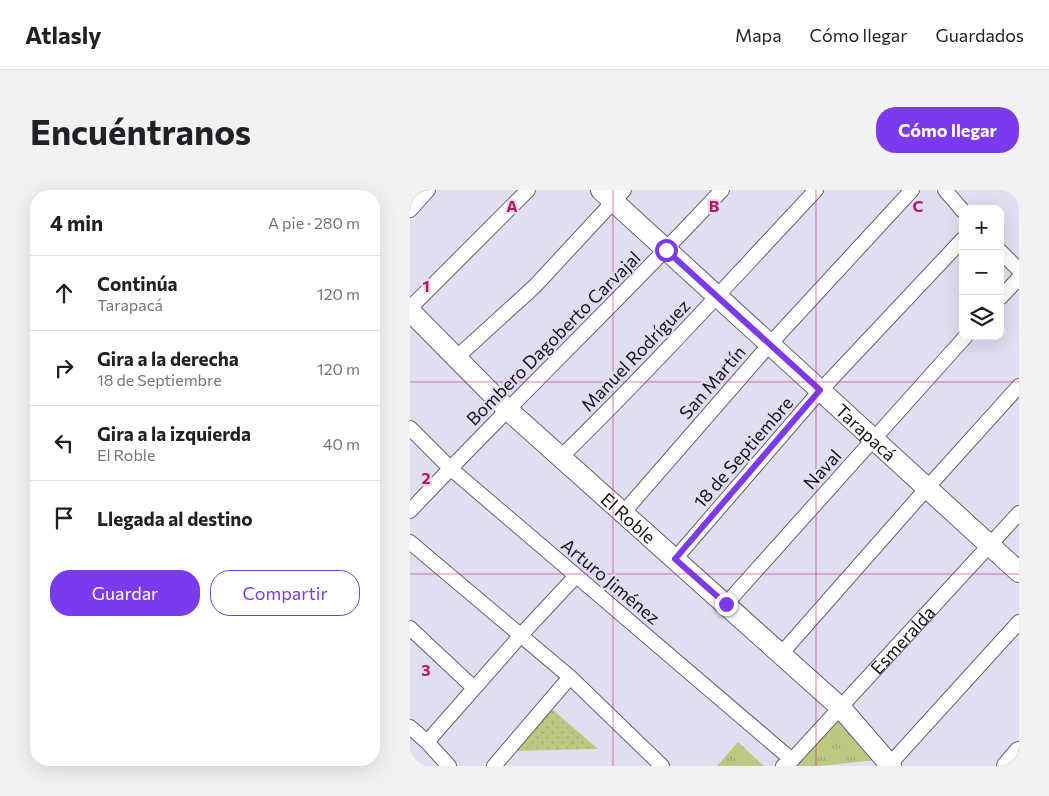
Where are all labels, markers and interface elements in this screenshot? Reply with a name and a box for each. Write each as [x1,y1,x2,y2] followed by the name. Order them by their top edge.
[25,20,102,49] text: Atlasly
[735,24,782,46] text: Mapa
[810,24,907,46] text: Cómo llegar
[935,24,1024,46] text: Guardados
[876,107,1019,153] button: Cómo llegar
[30,109,251,152] text: Encuéntranos
[506,196,518,215] text: A
[709,196,720,215] text: B
[913,196,924,215] text: C
[959,205,1004,340] map controls
[959,205,1004,250] button: +
[50,210,103,235] text: 4 min
[268,213,360,232] text: A pie · 280 m
[655,239,678,262] route start
[461,246,645,430] street label: Bombero Dagoberto Carvajal
[959,250,1004,295] button: −
[97,272,178,295] text: Continúa
[422,276,430,295] text: 1
[50,279,78,307] icon: ahead
[317,284,360,303] text: 120 m
[576,294,694,416] street label: Manuel Rodríguez
[97,295,163,314] text: Tarapacá
[959,295,1004,340] button: layers
[674,341,750,423] street label: San Martín
[97,347,239,370] text: Gira a la derecha
[50,354,78,382] icon: right
[317,359,360,378] text: 120 m
[97,370,222,389] text: 18 de Septiembre
[689,392,797,512] street label: 18 de Septiembre
[831,399,901,465] street label: Tarapacá
[97,422,251,445] text: Gira a la izquierda
[50,429,78,457] icon: left
[323,434,360,453] text: 40 m
[97,445,155,464] text: El Roble
[798,445,846,493] street label: Naval
[421,468,431,487] text: 2
[597,488,660,548] street label: El Roble
[50,504,78,532] icon: arrive
[97,507,253,530] text: Llegada al destino
[557,533,665,629] street label: Arturo Jiménez
[50,570,200,616] button: Guardar
[210,570,360,616] button: Compartir
[715,593,738,616] route end
[866,601,939,679] street label: Esmeralda
[421,660,431,679] text: 3

